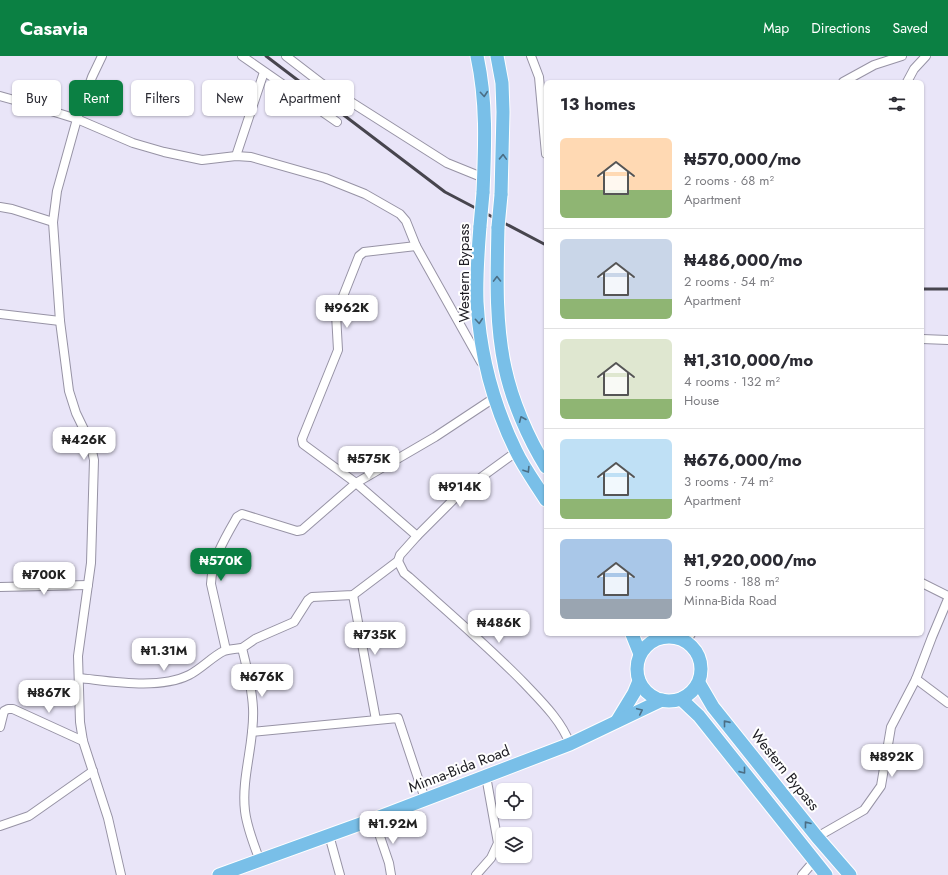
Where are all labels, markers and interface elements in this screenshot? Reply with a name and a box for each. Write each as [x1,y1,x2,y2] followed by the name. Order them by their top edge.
[20,15,88,42] text: Casavia
[763,18,789,38] text: Map
[811,18,871,38] text: Directions
[893,18,928,38] text: Saved
[12,80,61,116] chip: Buy
[69,80,123,116] chip: Rent
[131,80,194,116] chip: Filters
[202,80,257,116] chip: New
[265,80,354,116] chip: Apartment
[479,91,488,97] one-way arrow
[560,92,635,116] text: 13 homes
[886,93,908,115] icon: filters
[684,147,801,171] text: ₦570,000/mo
[498,154,507,160] one-way arrow
[592,154,640,202] icon: home
[684,171,774,190] text: 2 rooms · 68 m²
[684,190,741,209] text: Apartment
[453,223,475,323] street label: Western Bypass
[684,248,803,272] text: ₦486,000/mo
[592,255,640,303] icon: home
[684,272,774,291] text: 2 rooms · 54 m²
[493,276,501,282] one-way arrow
[684,291,741,310] text: Apartment
[319,295,375,329] pin: ₦962K
[325,298,369,317] text: ₦962K
[474,318,483,324] one-way arrow
[684,348,813,372] text: ₦1,310,000/mo
[592,355,640,403] icon: home
[684,372,780,391] text: 4 rooms · 132 m²
[684,391,719,410] text: House
[519,416,527,423] one-way arrow
[56,427,112,461] pin: ₦426K
[62,430,106,449] text: ₦426K
[341,446,397,480] pin: ₦575K
[684,448,802,472] text: ₦676,000/mo
[347,449,391,468] text: ₦575K
[592,455,640,503] icon: home
[522,466,529,473] one-way arrow
[684,472,773,491] text: 3 rooms · 74 m²
[432,474,488,508] pin: ₦914K
[439,477,481,496] text: ₦914K
[684,491,741,510] text: Apartment
[193,548,249,582] pin: ₦570K
[684,548,817,572] text: ₦1,920,000/mo
[199,551,243,570] text: ₦570K
[592,555,640,603] icon: home
[16,562,72,596] pin: ₦700K
[22,565,66,584] text: ₦700K
[684,572,779,591] text: 5 rooms · 188 m²
[684,591,777,610] text: Minna-Bida Road
[471,610,527,644] pin: ₦486K
[477,613,521,632] text: ₦486K
[347,622,403,656] pin: ₦735K
[354,625,396,644] text: ₦735K
[131,638,197,672] pin: ₦1.31M
[141,641,187,660] text: ₦1.31M
[234,664,290,698] pin: ₦676K
[240,667,284,686] text: ₦676K
[21,680,77,714] pin: ₦867K
[27,683,71,702] text: ₦867K
[635,708,643,716] one-way arrow
[723,720,730,727] one-way arrow
[745,725,825,815] street label: Western Bypass
[405,740,513,798] street label: Minna-Bida Road
[864,744,920,778] pin: ₦892K
[870,747,914,766] text: ₦892K
[738,766,745,774] one-way arrow
[496,783,532,863] map controls
[496,783,532,819] button: locate
[360,811,426,845] pin: ₦1.92M
[369,814,418,833] text: ₦1.92M
[805,821,812,828] one-way arrow
[496,827,532,863] button: layers

